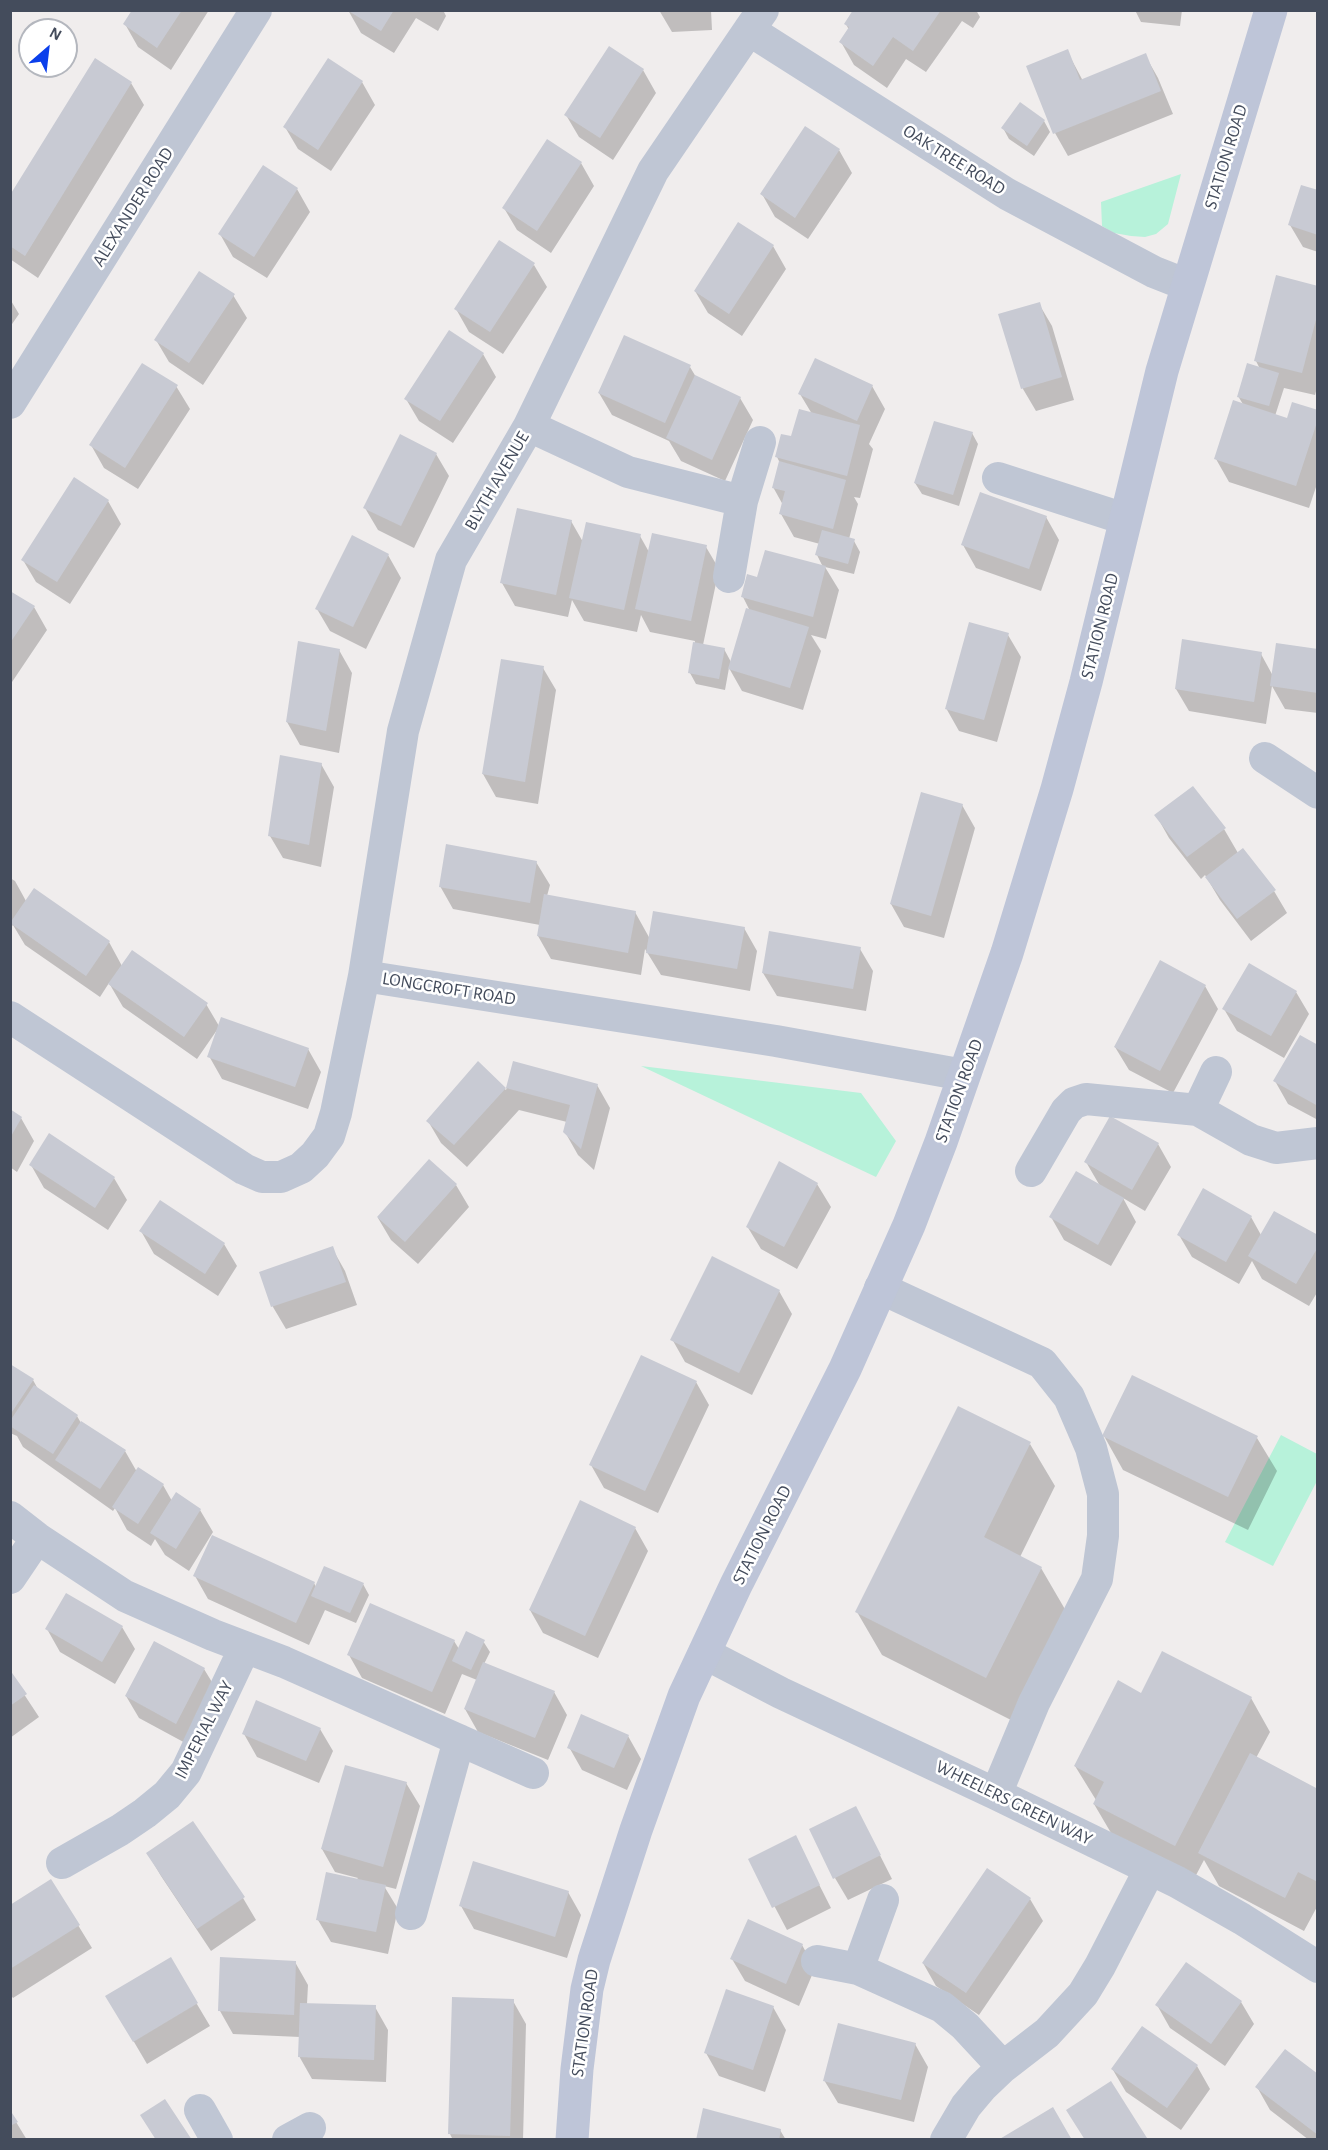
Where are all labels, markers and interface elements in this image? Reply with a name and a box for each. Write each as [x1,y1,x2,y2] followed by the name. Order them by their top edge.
[18,18,78,78] north arrow
[47,24,64,44] text: N
[1200,102,1252,212] street label: STATION ROAD
[899,120,1009,200] street label: OAK TREE ROAD
[88,144,178,270] street label: ALEXANDER ROAD
[460,428,534,534] street label: BLYTH AVENUE
[1076,571,1124,681] street label: STATION ROAD
[381,968,517,1010] street label: LONGCROFT ROAD
[930,1036,988,1146] street label: STATION ROAD
[728,1482,796,1588] street label: STATION ROAD
[170,1677,238,1783] street label: IMPERIAL WAY
[932,1756,1096,1850] street label: WHEELERS GREEN WAY
[567,1968,603,2078] street label: STATION ROAD

